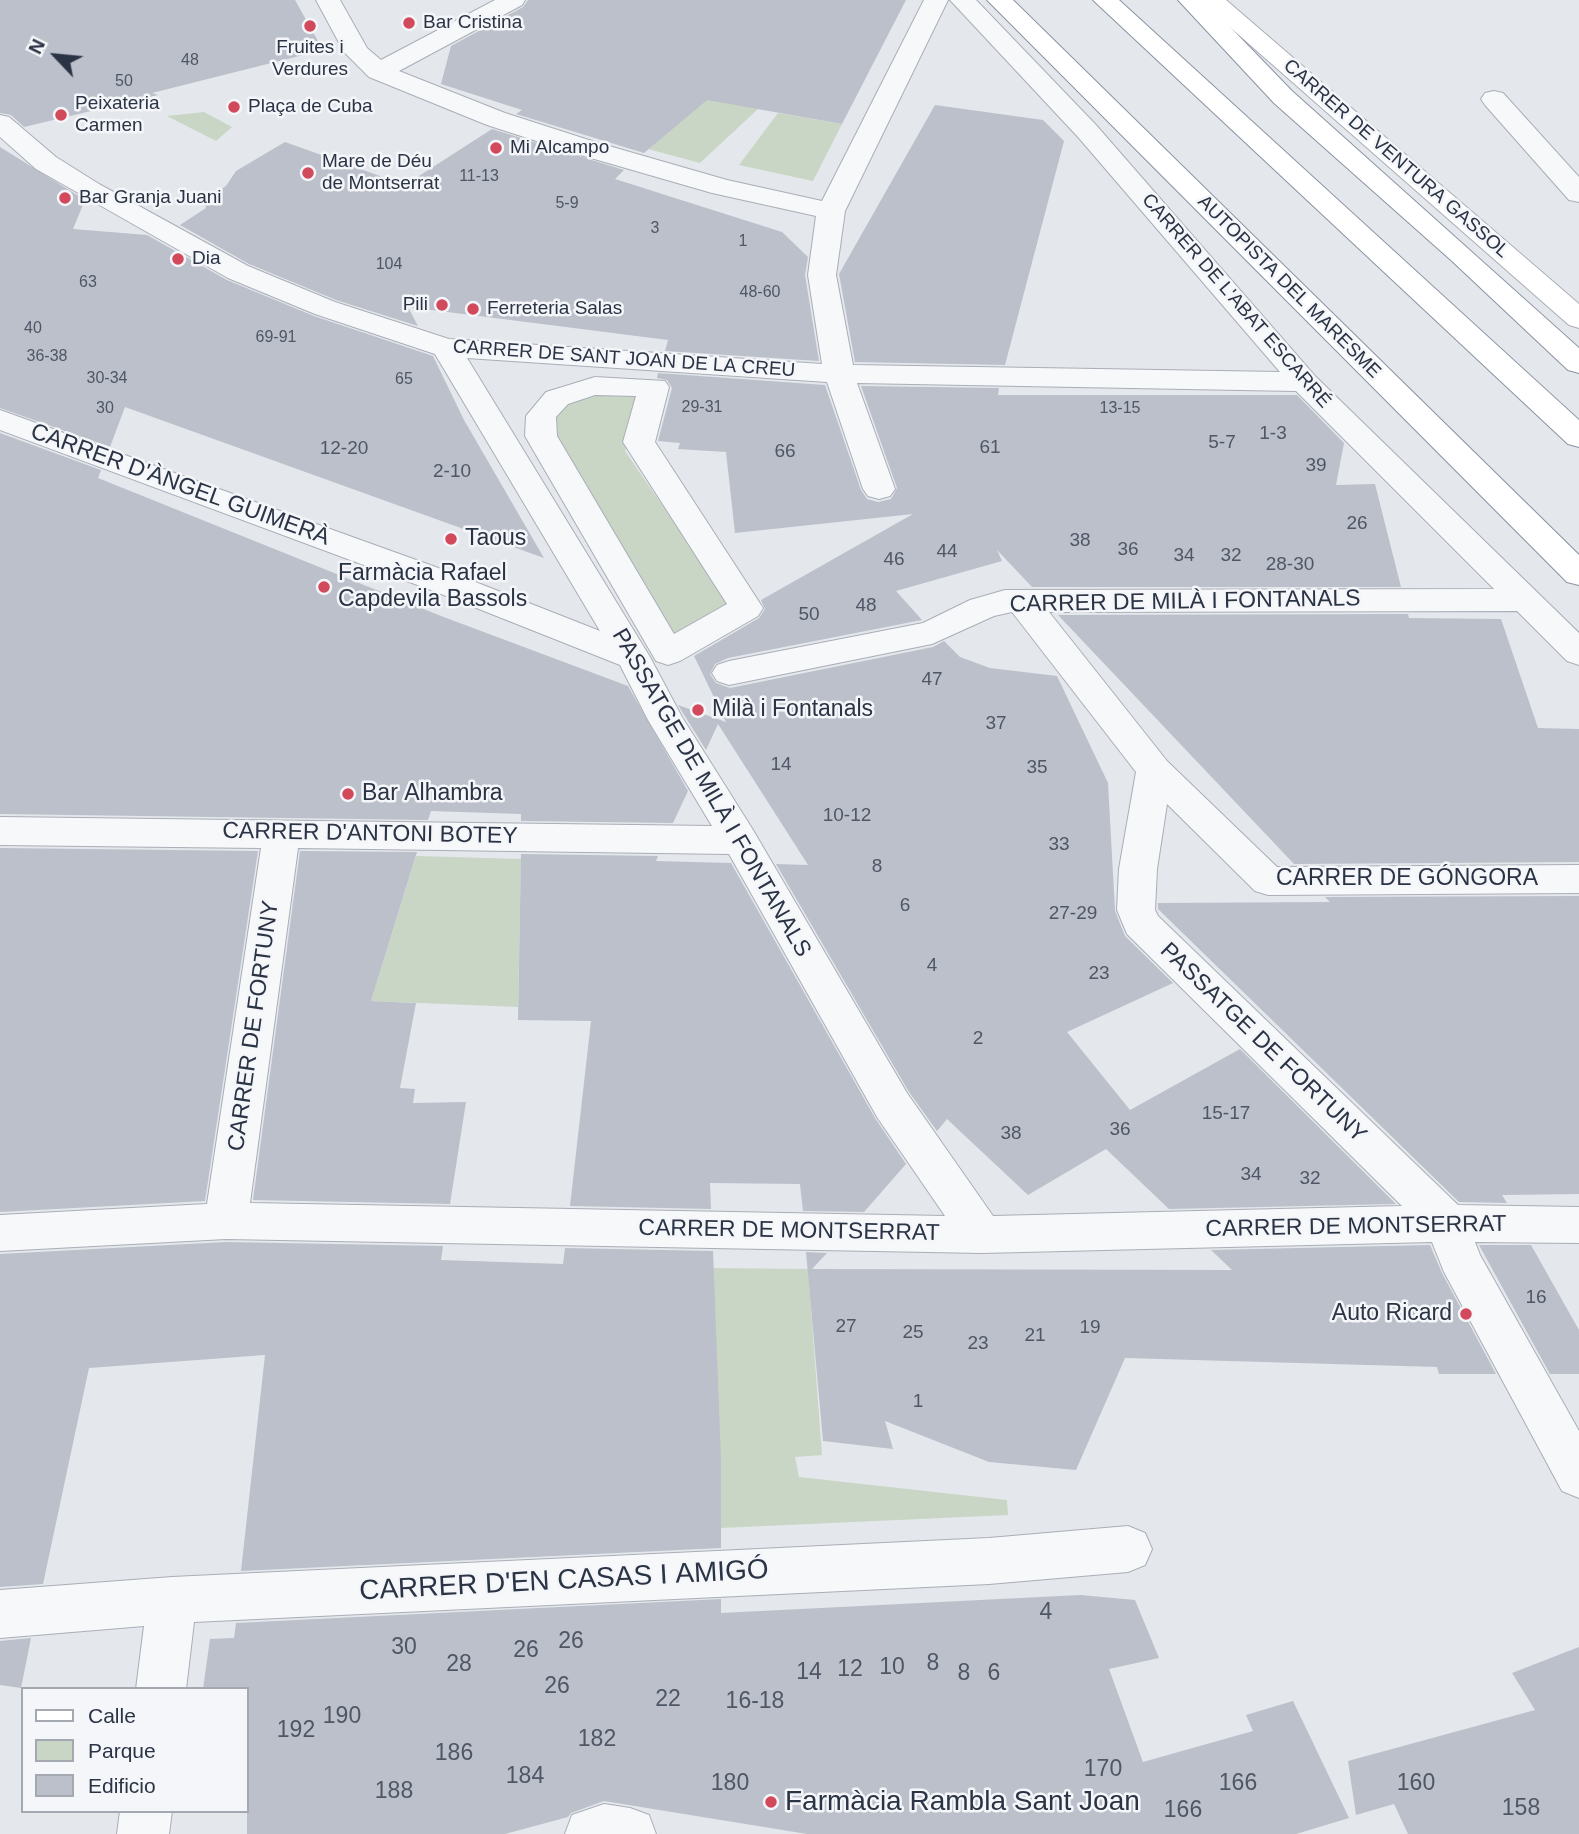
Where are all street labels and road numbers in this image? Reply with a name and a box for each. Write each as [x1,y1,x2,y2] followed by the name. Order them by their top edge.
[1279,55,1513,263] street label: CARRER DE VENTURA GASSOL
[1137,189,1335,413] street label: CARRER DE L'ABAT ESCARRÉ
[1193,191,1385,383] street label: AUTOPISTA DEL MARESME
[452,336,796,382] street label: CARRER DE SANT JOAN DE LA CREU
[27,418,333,552] street label: CARRER D'ÀNGEL GUIMERÀ
[1009,585,1361,619] street label: CARRER DE MILÀ I FONTANALS
[605,624,817,962] street label: PASSATGE DE MILÀ I FONTANALS
[222,818,518,850] street label: CARRER D'ANTONI BOTEY
[1276,865,1538,893] street label: CARRER DE GÓNGORA
[223,899,285,1153] street label: CARRER DE FORTUNY
[1154,937,1372,1149] street label: PASSATGE DE FORTUNY
[1205,1211,1507,1243] street label: CARRER DE MONTSERRAT
[638,1215,940,1247] street label: CARRER DE MONTSERRAT
[358,1553,770,1609] street label: CARRER D'EN CASAS I AMIGÓ

